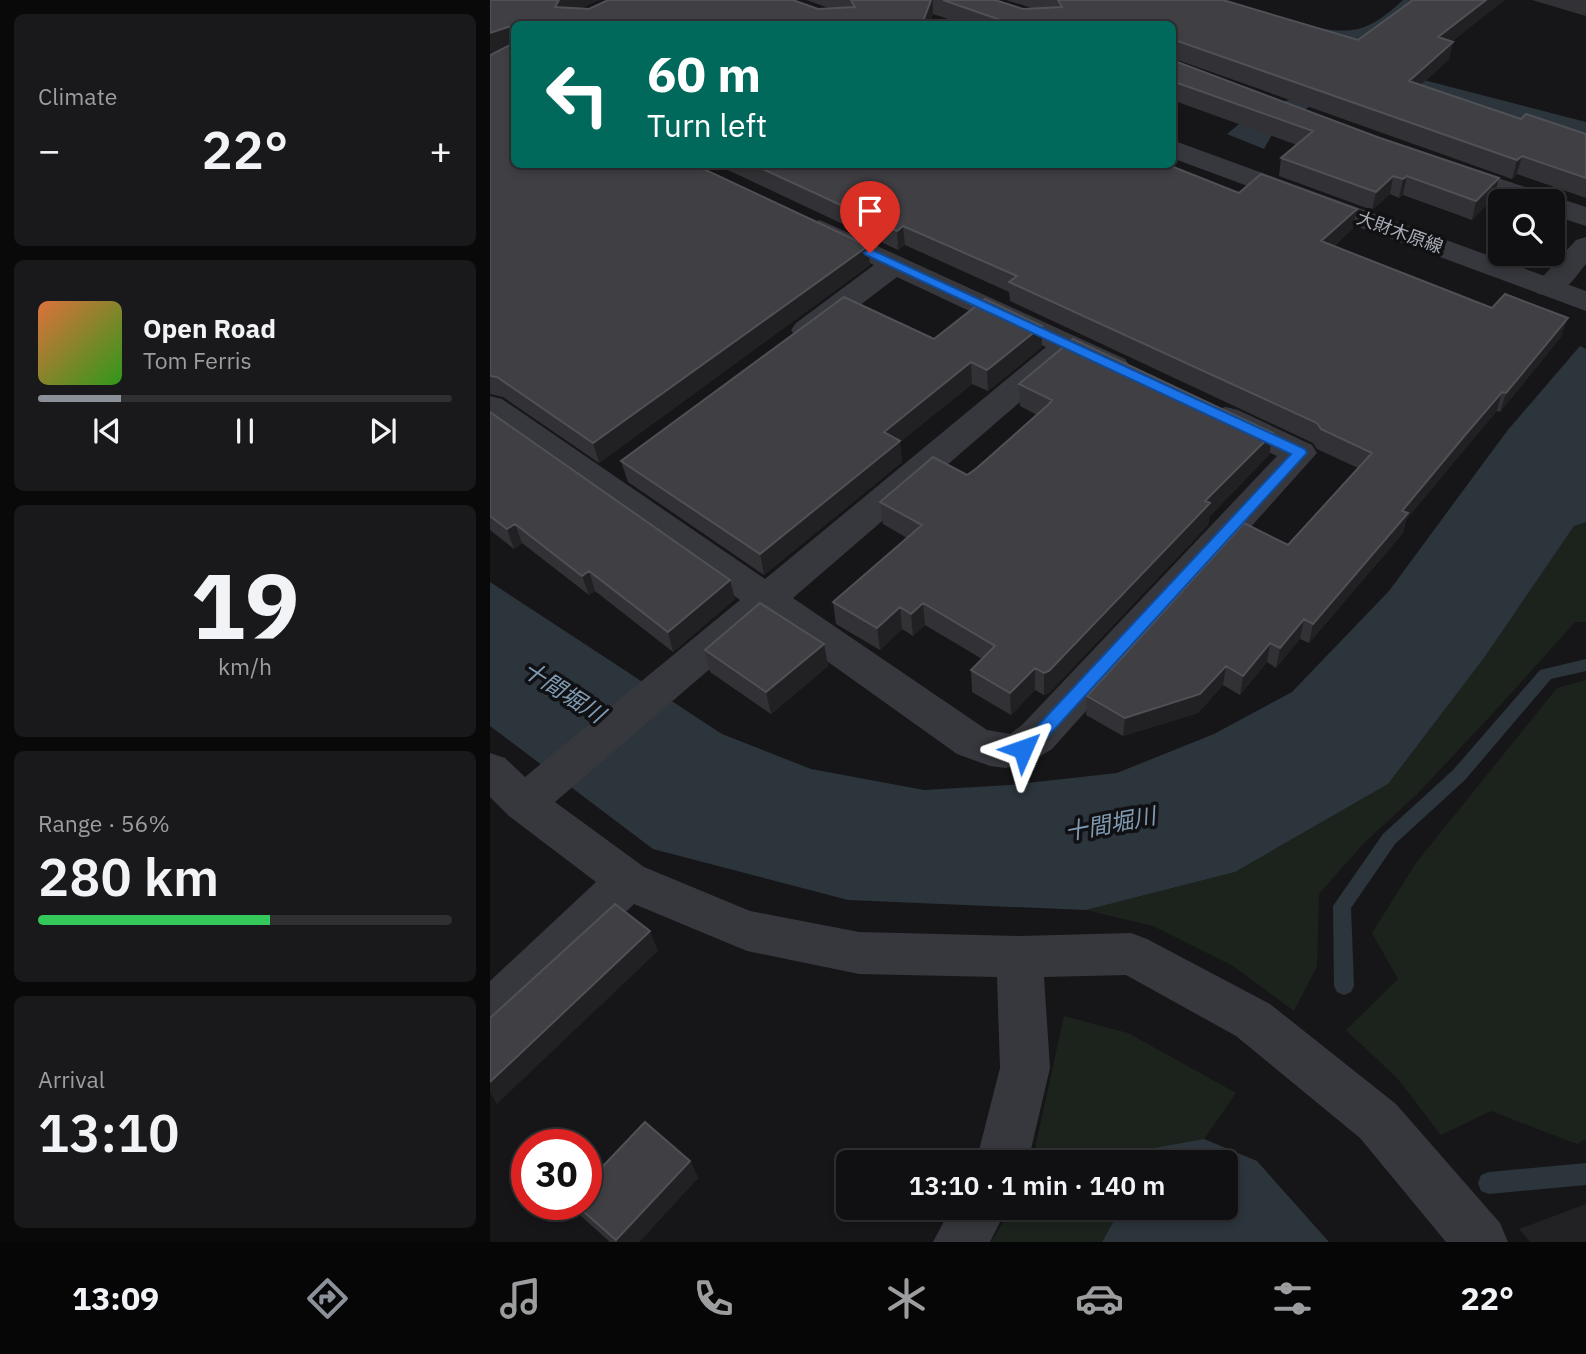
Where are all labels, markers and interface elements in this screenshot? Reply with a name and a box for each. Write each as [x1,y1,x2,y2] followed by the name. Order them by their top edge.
[647,42,761,105] text: 60 m
[532,49,623,140] icon: left
[38,81,117,111] text: Climate
[647,104,767,146] text: Turn left
[202,116,288,183] text: 22°
[38,125,61,174] text: −
[429,125,452,174] text: +
[840,181,900,253] pin
[1488,189,1565,266] map controls
[1488,189,1565,266] button: search
[851,192,889,230] icon: arrive
[1354,206,1446,258] street label: 大財木原線
[143,311,276,345] text: Open Road
[143,345,252,375] text: Tom Ferris
[88,412,126,450] icon: previous
[226,412,264,450] icon: pause
[364,412,402,450] icon: next
[190,546,300,664] text: 19
[218,651,272,681] text: km/h
[517,653,613,730] water label: 十間堀川
[986,712,1060,786] position arrow
[1062,799,1161,847] water label: 十間堀川
[38,808,170,838] text: Range · 56%
[38,843,219,910] text: 280 km
[38,1064,105,1094] text: Arrival
[38,1099,179,1166] text: 13:10
[511,1129,602,1220] speed limit sign: 30
[909,1168,1165,1202] text: 13:10 · 1 min · 140 m
[303,1274,352,1323] icon: directions
[496,1274,545,1323] icon: music
[689,1274,738,1323] icon: phone
[882,1274,931,1323] icon: climate
[1075,1274,1124,1323] icon: car
[1268,1274,1317,1323] icon: filters
[72,1277,159,1319] text: 13:09
[1461,1277,1514,1319] text: 22°

